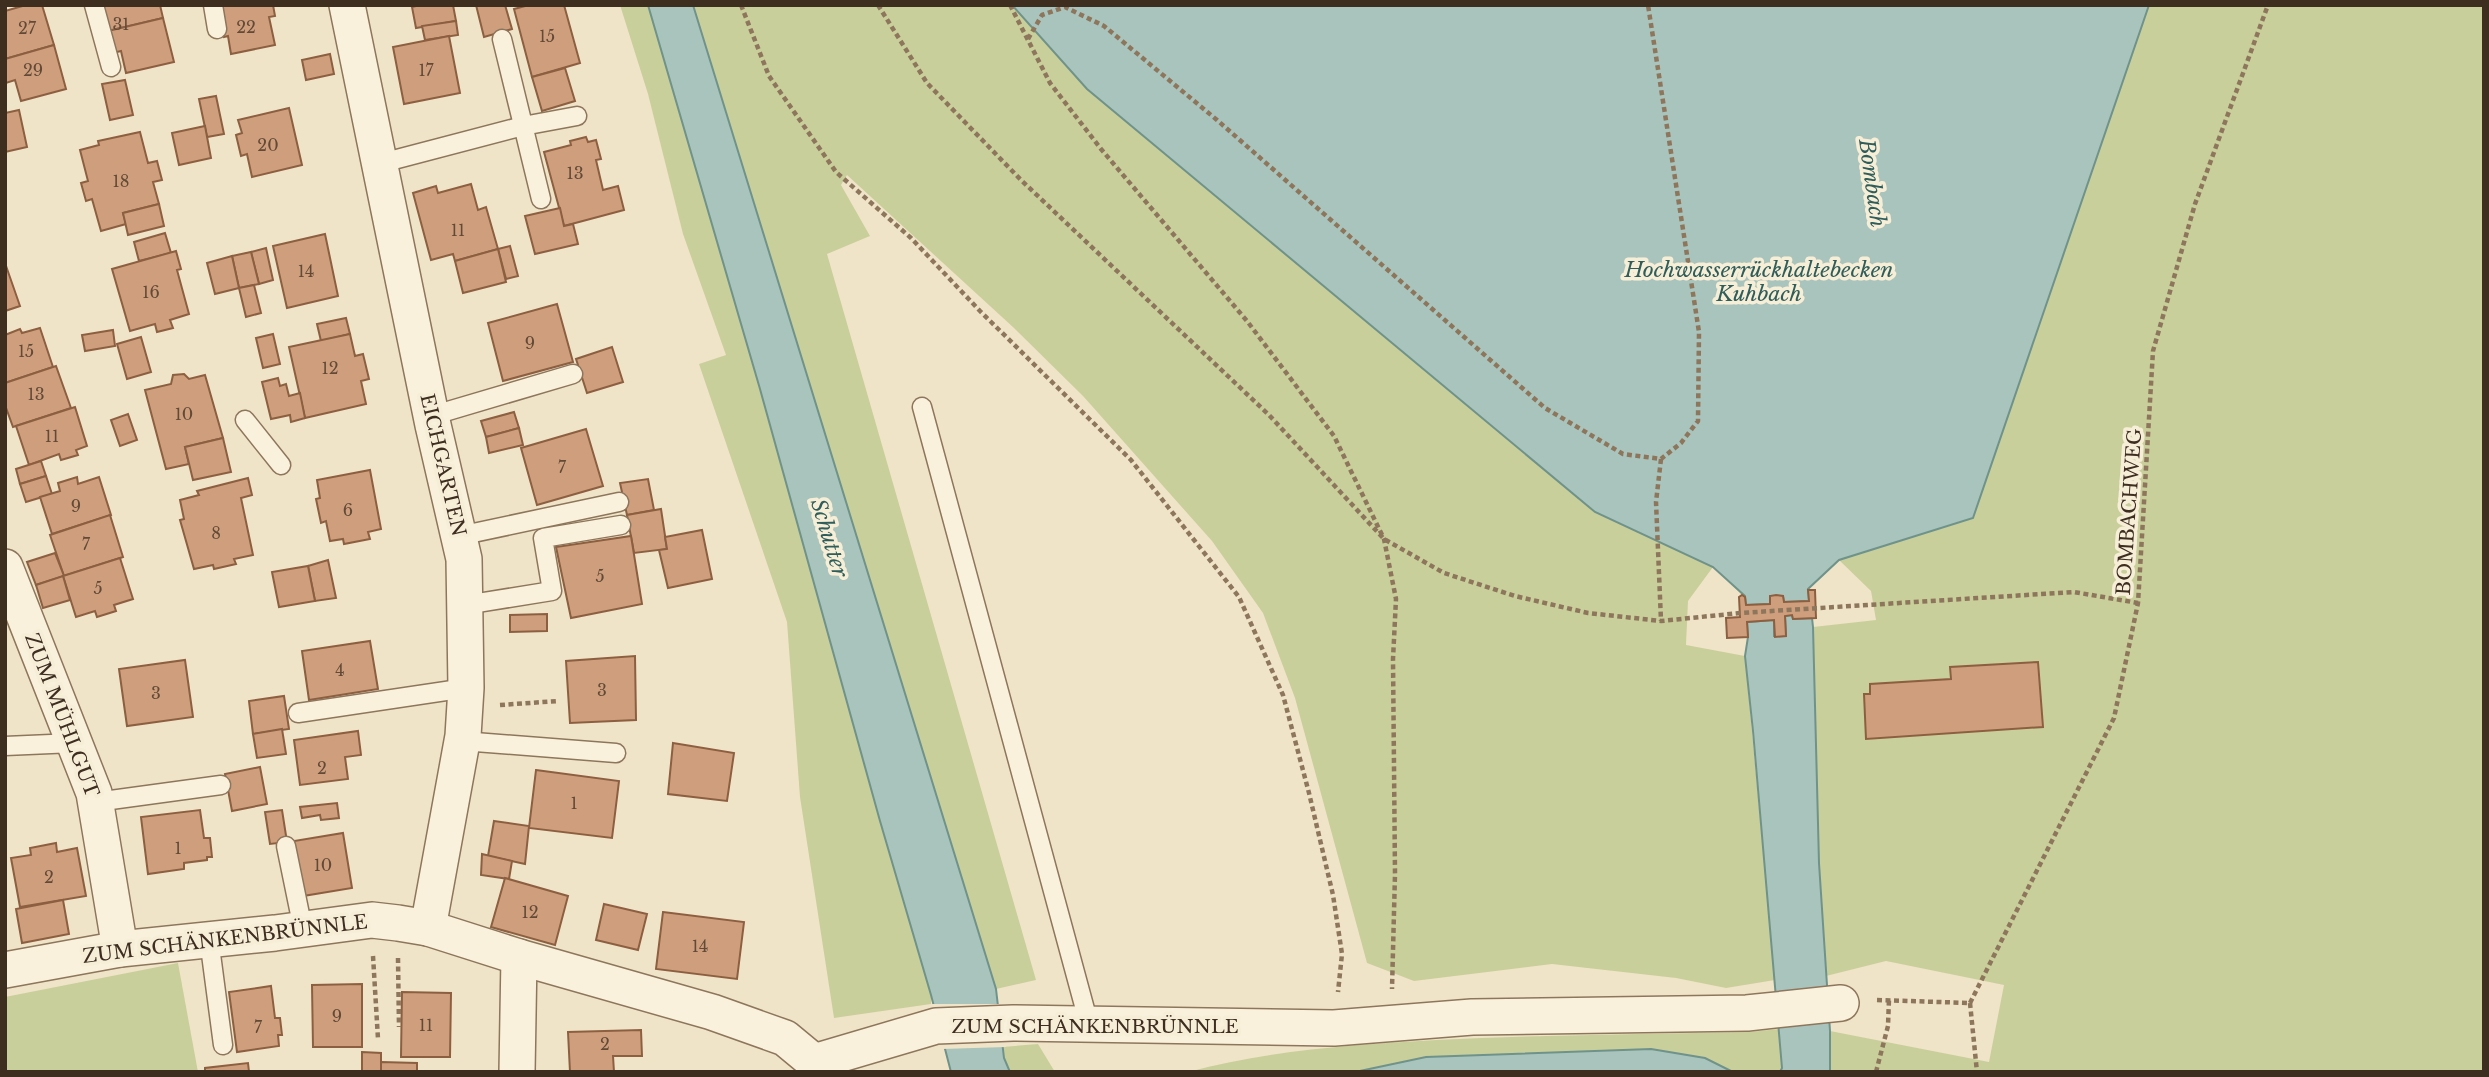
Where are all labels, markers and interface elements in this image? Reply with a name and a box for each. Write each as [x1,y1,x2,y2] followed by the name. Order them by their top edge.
[113,14,130,34] house number: 31
[236,17,256,37] house number: 22
[18,18,37,38] house number: 27
[539,26,555,46] house number: 15
[23,60,43,80] house number: 29
[418,60,435,80] house number: 17
[257,135,279,155] house number: 20
[1853,136,1891,229] water label: Bombach
[567,163,584,183] house number: 13
[113,171,129,191] house number: 18
[451,220,465,240] house number: 11
[1624,257,1893,307] water label: Hochwasserrückhaltebecken Kuhbach
[298,261,314,281] house number: 14
[142,282,160,302] house number: 16
[525,333,535,353] house number: 9
[18,341,34,361] house number: 15
[322,358,339,378] house number: 12
[28,384,45,404] house number: 13
[415,391,471,539] street label: EICHGARTEN
[175,404,193,424] house number: 10
[45,426,59,446] house number: 11
[2112,427,2146,596] street label: BOMBACHWEG
[558,457,567,477] house number: 7
[71,496,81,516] house number: 9
[805,496,854,582] water label: Schutter
[343,500,353,520] house number: 6
[211,523,221,543] house number: 8
[82,534,91,554] house number: 7
[595,566,605,586] house number: 5
[93,578,103,598] house number: 5
[20,630,104,800] street label: ZUM MÜHLGUT
[335,660,345,680] house number: 4
[597,680,607,700] house number: 3
[151,683,161,703] house number: 3
[317,758,327,778] house number: 2
[570,793,578,813] house number: 1
[174,838,182,858] house number: 1
[314,855,332,875] house number: 10
[44,867,54,887] house number: 2
[522,902,539,922] house number: 12
[81,910,369,968] street label: ZUM SCHÄNKENBRÜNNLE
[692,936,708,956] house number: 14
[332,1006,342,1026] house number: 9
[419,1015,433,1035] house number: 11
[951,1015,1239,1038] street label: ZUM SCHÄNKENBRÜNNLE
[254,1017,263,1037] house number: 7
[600,1034,610,1054] house number: 2

